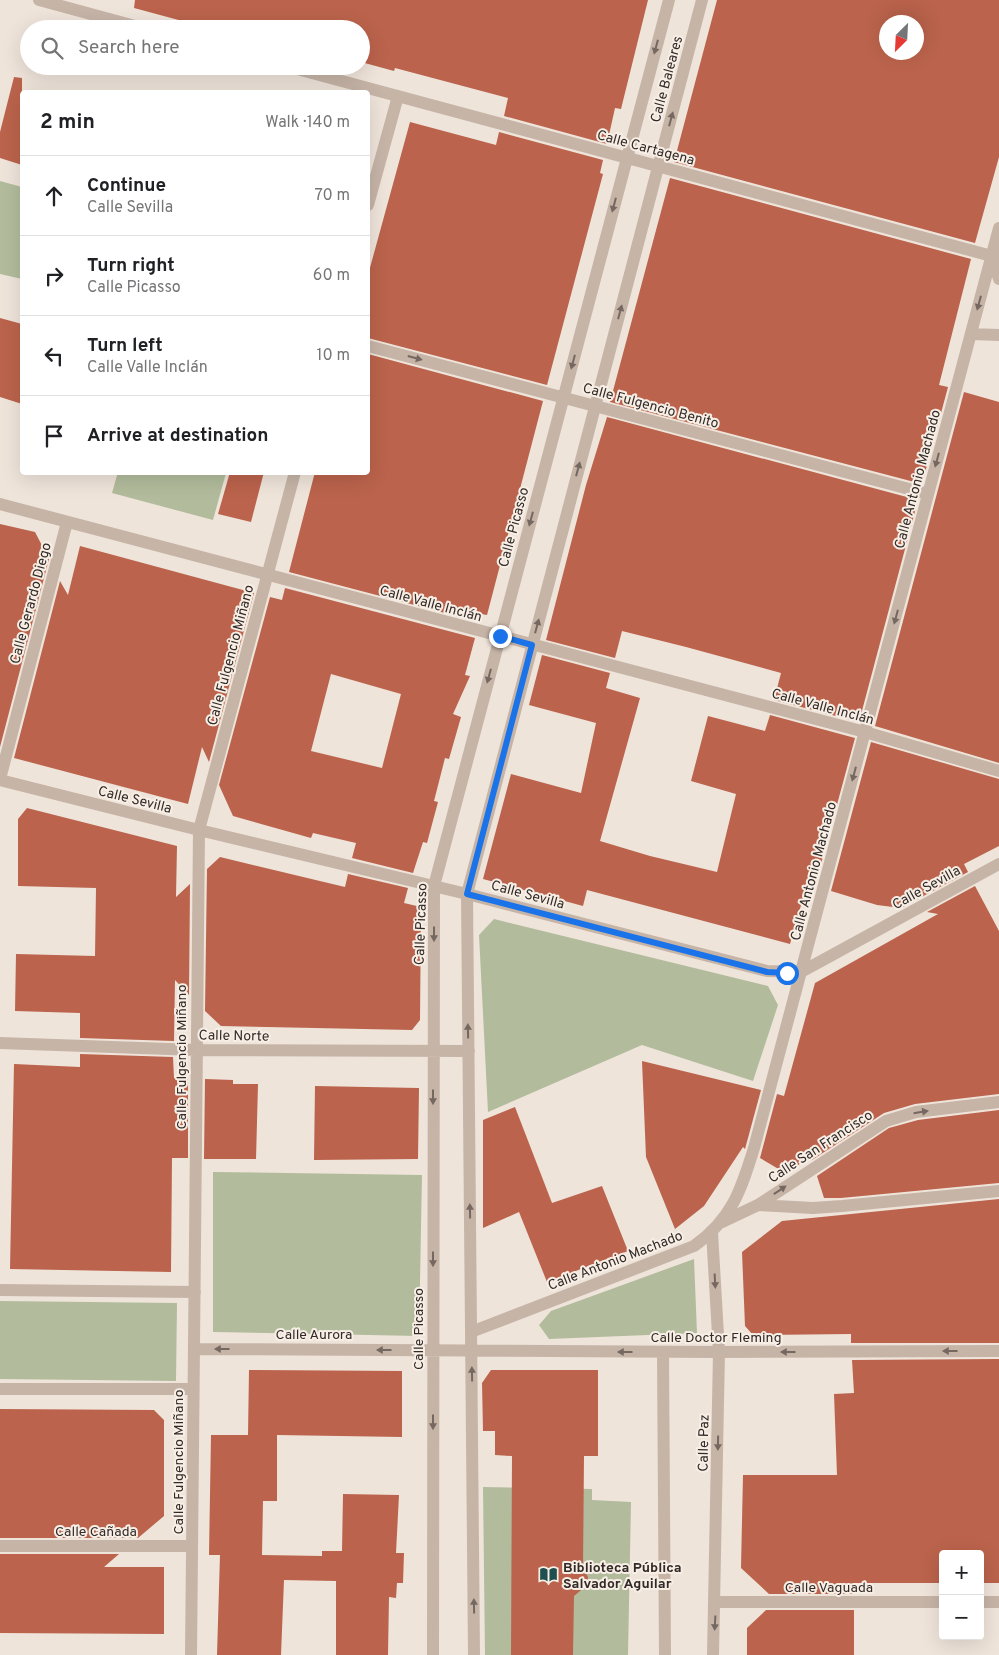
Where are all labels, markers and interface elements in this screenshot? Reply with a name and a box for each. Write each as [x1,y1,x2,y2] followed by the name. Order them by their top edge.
[879,15,924,60] north arrow
[20,20,370,75] search box
[38,34,66,62] icon: search
[648,34,687,125] street label: Calle Baleares
[78,36,180,60] text: Search here
[652,40,660,55] one-way arrow
[40,109,95,136] text: 2 min
[667,111,675,126] one-way arrow
[265,113,350,133] text: Walk · 140 m
[595,127,696,170] street label: Calle Cartagena
[87,174,166,198] text: Continue
[40,182,68,210] icon: ahead
[315,186,350,206] text: 70 m
[610,197,618,212] one-way arrow
[87,198,173,218] text: Calle Sevilla
[87,254,175,278] text: Turn right
[40,262,68,290] icon: right
[313,266,350,286] text: 60 m
[87,278,181,298] text: Calle Picasso
[975,295,983,310] one-way arrow
[616,304,624,320] one-way arrow
[87,334,163,358] text: Turn left
[40,342,68,370] icon: left
[316,346,350,366] text: 10 m
[407,354,422,362] one-way arrow
[568,355,576,370] one-way arrow
[87,358,208,378] text: Calle Valle Inclán
[581,380,721,433] street label: Calle Fulgencio Benito
[892,408,945,551] street label: Calle Antonio Machado
[40,422,68,450] icon: arrive
[87,424,268,448] text: Arrive at destination
[933,452,941,467] one-way arrow
[575,462,583,477] one-way arrow
[496,485,533,569] street label: Calle Picasso
[527,512,535,527] one-way arrow
[7,541,56,666] street label: Calle Gerardo Diego
[204,583,258,728] street label: Calle Fulgencio Miñano
[377,583,484,626] street label: Calle Valle Inclán
[891,609,899,624] one-way arrow
[533,619,541,634] one-way arrow
[489,625,512,648] route end
[485,669,493,684] one-way arrow
[769,686,876,729] street label: Calle Valle Inclán
[850,766,858,781] one-way arrow
[96,783,173,818] street label: Calle Sevilla
[788,800,841,943] street label: Calle Antonio Machado
[890,863,964,914] street label: Calle Sevilla
[489,877,566,913] street label: Calle Sevilla
[412,883,431,965] street label: Calle Picasso
[429,927,437,943] one-way arrow
[776,962,799,985] route start
[174,984,191,1129] street label: Calle Fulgencio Miñano
[464,1023,472,1039] one-way arrow
[199,1027,269,1046] street label: Calle Norte
[429,1089,437,1105] one-way arrow
[765,1107,876,1187] street label: Calle San Francisco
[913,1107,929,1115] one-way arrow
[774,1185,787,1195] one-way arrow
[466,1203,474,1219] one-way arrow
[546,1228,686,1295] street label: Calle Antonio Machado
[429,1252,437,1268] one-way arrow
[712,1273,720,1289] one-way arrow
[411,1288,428,1370] street label: Calle Picasso
[276,1327,352,1344] street label: Calle Aurora
[650,1330,782,1347] street label: Calle Doctor Fleming
[214,1345,230,1353] one-way arrow
[376,1346,392,1354] one-way arrow
[942,1347,958,1355] one-way arrow
[617,1348,633,1356] one-way arrow
[780,1348,796,1356] one-way arrow
[467,1366,475,1382] one-way arrow
[171,1389,188,1534] street label: Calle Fulgencio Miñano
[429,1414,437,1430] one-way arrow
[695,1414,714,1472] street label: Calle Paz
[714,1435,722,1451] one-way arrow
[55,1524,137,1541] street label: Calle Cañada
[939,1550,984,1640] map controls
[939,1550,984,1595] button: +
[563,1560,681,1593] place label: Biblioteca Pública Salvador Aguilar
[539,1565,559,1585] library icon: Biblioteca Pública Salvador Aguilar
[785,1580,873,1597] street label: Calle Vaguada
[939,1595,984,1640] button: −
[470,1598,478,1614] one-way arrow
[710,1615,718,1631] one-way arrow

